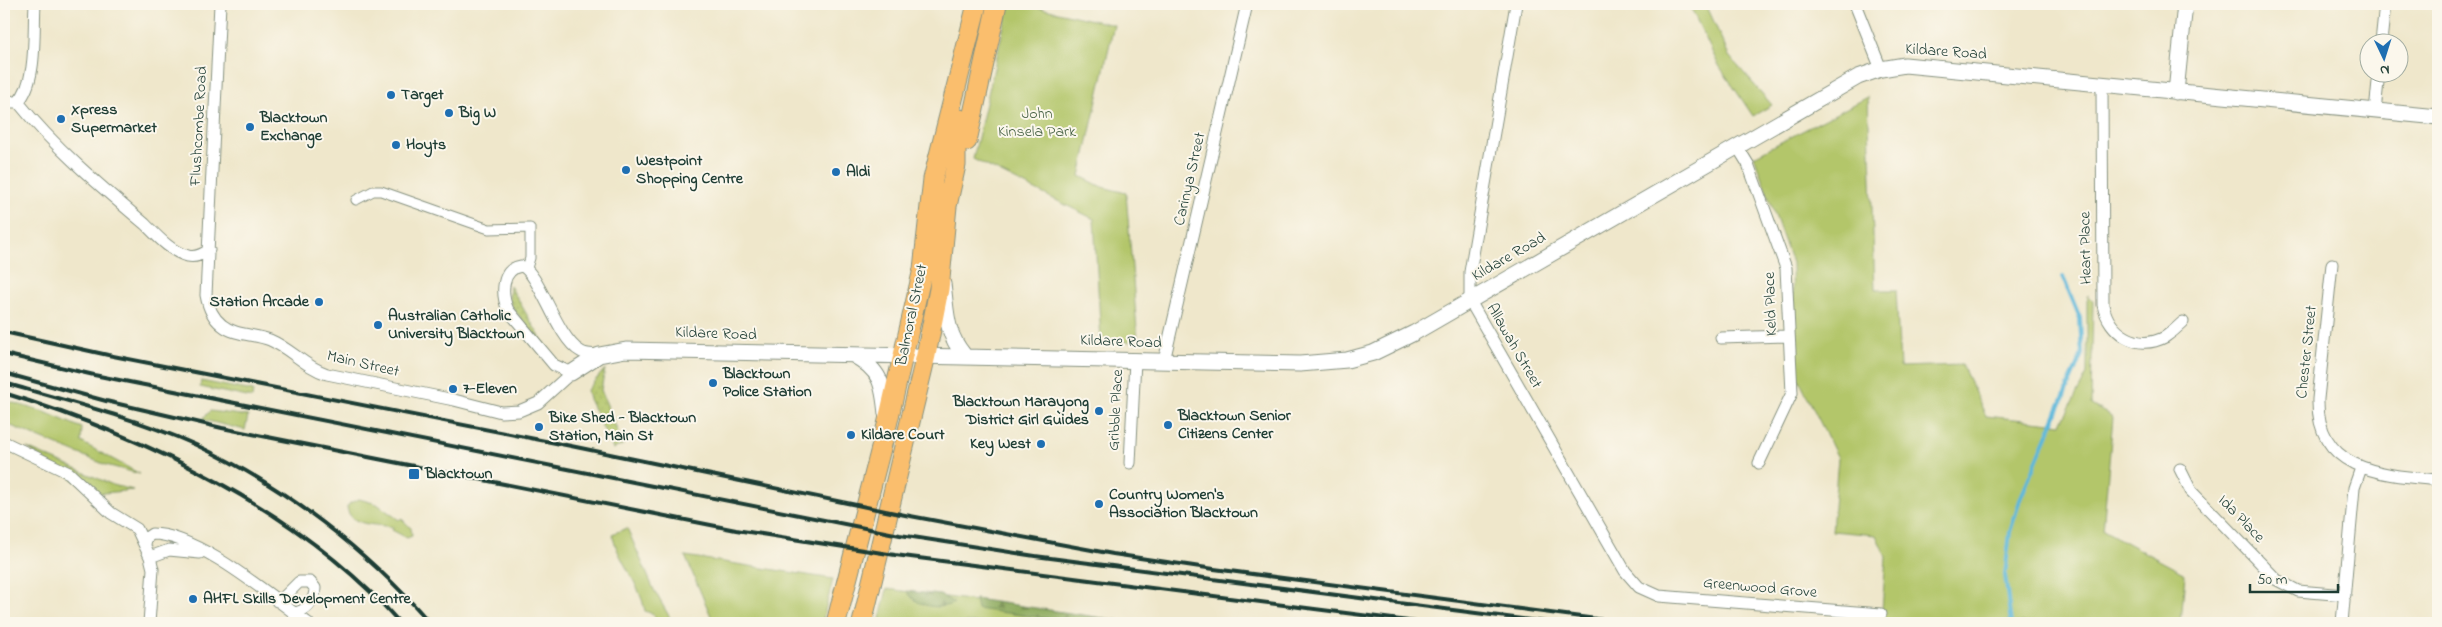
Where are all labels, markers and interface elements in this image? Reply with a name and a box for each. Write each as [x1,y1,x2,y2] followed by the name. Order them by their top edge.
[2360,32,2410,82] north arrow
[1904,37,1988,67] street label: Kildare Road
[2379,59,2390,80] text: N
[184,65,214,188] street label: Flushcombe Road
[401,83,444,108] place label: Target
[385,89,397,101] marker: Target
[71,98,157,140] place label: Xpress Supermarket
[458,101,496,126] place label: Big W
[998,102,1077,144] park label: John Kinsela Park
[259,106,327,149] place label: Blacktown Exchange
[443,107,455,119] marker: Big W
[55,113,67,125] marker: Xpress Supermarket
[244,121,256,133] marker: Blacktown Exchange
[1168,129,1213,228] street label: Carinya Street
[406,133,446,158] place label: Hoyts
[390,139,402,151] marker: Hoyts
[636,149,744,192] place label: Westpoint Shopping Centre
[846,160,871,184] place label: Aldi
[620,164,632,176] marker: Westpoint Shopping Centre
[830,166,842,178] marker: Aldi
[2073,210,2099,285] street label: Heart Place
[1468,226,1550,288] street label: Kildare Road
[889,261,935,369] street label: Balmoral Street
[1758,271,1784,337] street label: Keld Place
[210,290,310,314] place label: Station Arcade
[313,296,325,308] marker: Station Arcade
[1480,299,1548,394] street label: Allawah Street
[388,304,524,347] place label: Australian Catholic University Blacktown
[2290,304,2324,400] street label: Chester Street
[372,319,384,331] marker: Australian Catholic University Blacktown
[675,321,757,347] street label: Kildare Road
[1080,329,1162,355] street label: Kildare Road
[325,344,402,384] street label: Main Street
[722,362,812,404] place label: Blacktown Police Station
[1102,368,1130,451] street label: Gribble Place
[463,377,517,401] place label: 7-Eleven
[707,377,719,389] marker: Blacktown Police Station
[447,383,459,395] marker: 7-Eleven
[952,390,1089,432] place label: Blacktown Marayong District Girl Guides
[1177,404,1292,446] place label: Blacktown Senior Citizens Center
[1093,405,1105,417] marker: Blacktown Marayong District Girl Guides
[548,406,696,448] place label: Bike Shed - Blacktown Station, Main St
[1162,419,1174,431] marker: Blacktown Senior Citizens Center
[533,421,545,433] marker: Bike Shed - Blacktown Station, Main St
[861,423,945,447] place label: Kildare Court
[845,429,857,441] marker: Kildare Court
[970,432,1032,457] place label: Key West
[1035,438,1047,450] marker: Key West
[424,462,492,486] place label: Blacktown
[407,467,421,481] marker: Blacktown
[1109,483,1258,525] place label: Country Women's Association Blacktown
[2212,489,2271,549] street label: Ida Place
[1093,498,1105,510] marker: Country Women's Association Blacktown
[2250,562,2337,594] scale bar
[2257,569,2288,591] text: 50 m
[1702,571,1819,605] street label: Greenwood Grove
[203,587,412,611] place label: AHFL Skills Development Centre
[187,593,199,605] marker: AHFL Skills Development Centre

